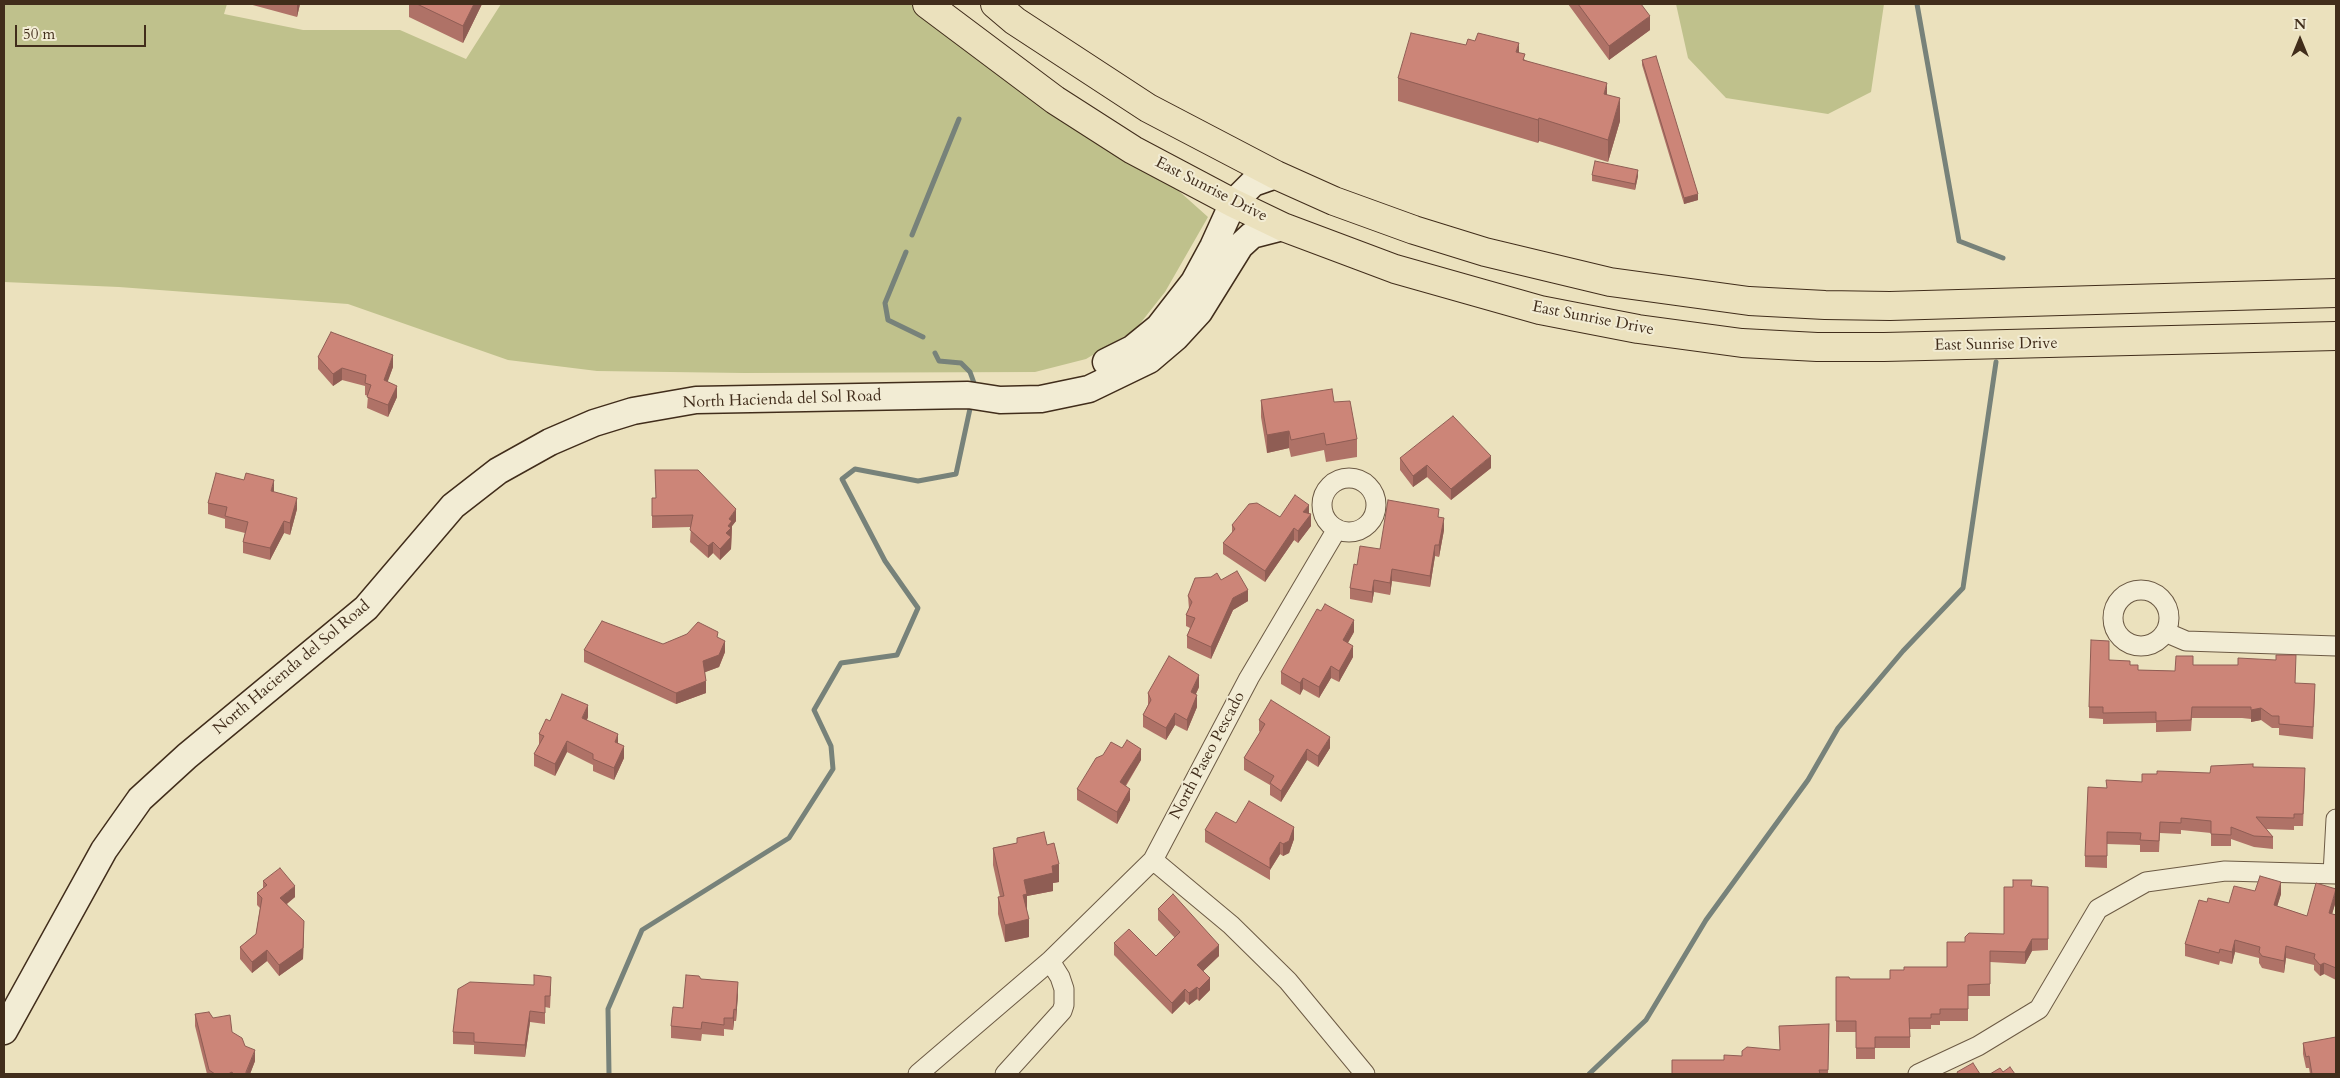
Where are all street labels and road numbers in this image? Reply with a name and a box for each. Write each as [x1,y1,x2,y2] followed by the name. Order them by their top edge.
[1152,153,1270,227] street label: East Sunrise Drive
[1531,298,1655,340] street label: East Sunrise Drive
[1934,334,2058,356] street label: East Sunrise Drive
[682,387,882,413] street label: North Hacienda del Sol Road
[210,597,374,739] street label: North Hacienda del Sol Road
[1166,689,1250,823] street label: North Paseo Pescado

